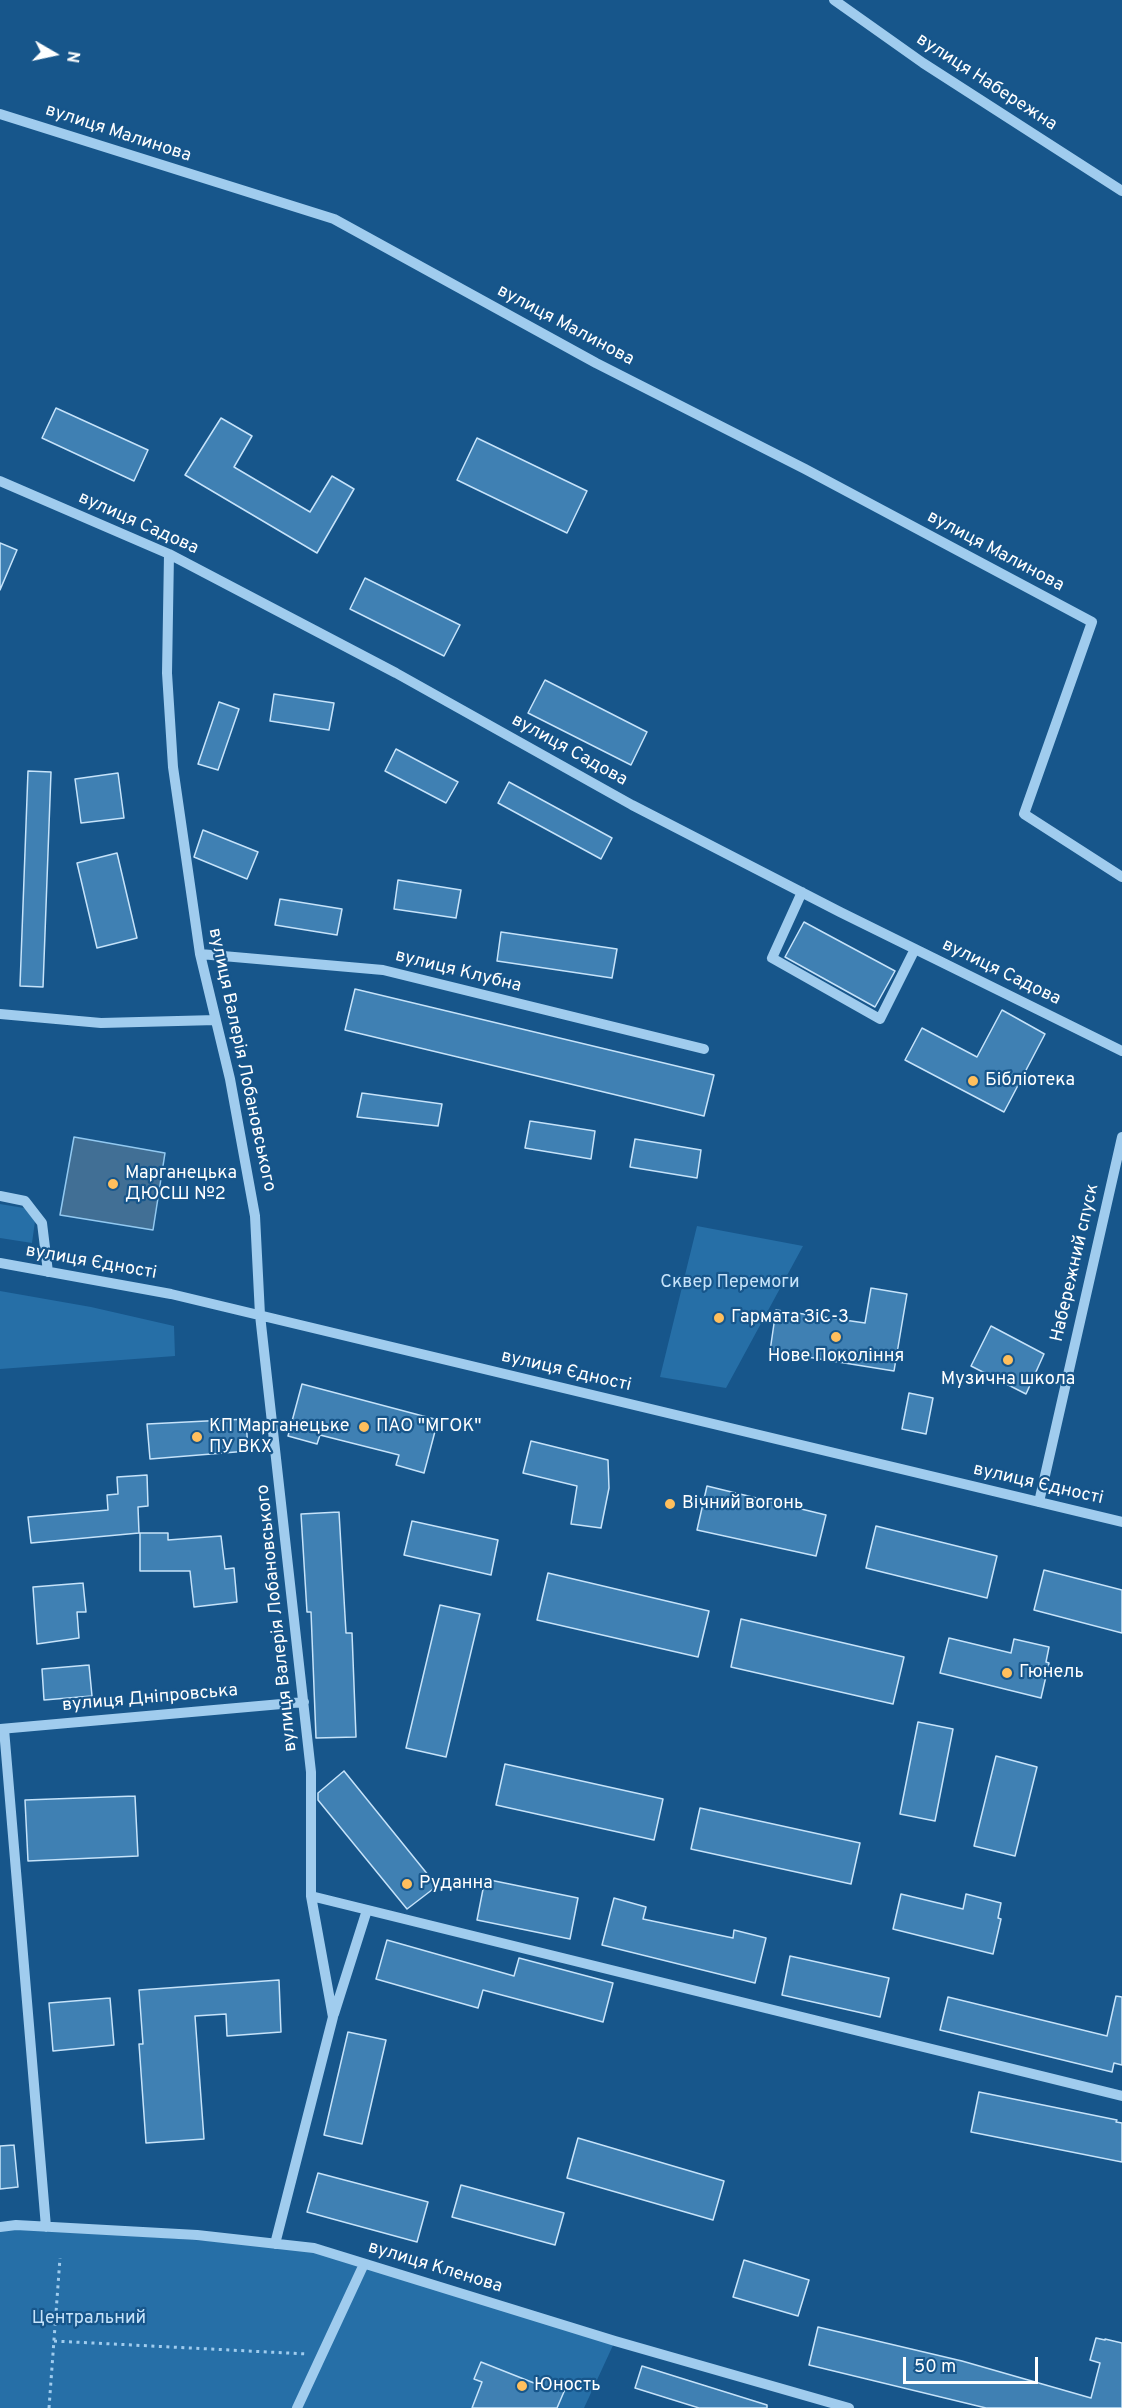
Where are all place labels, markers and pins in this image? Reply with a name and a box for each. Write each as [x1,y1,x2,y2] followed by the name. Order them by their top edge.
[985,1070,1075,1092] place label: Бібліотека
[966,1074,980,1088] marker: Бібліотека
[125,1163,237,1206] place label: Марганецька ДЮСШ №2
[106,1177,120,1191] marker: Марганецька ДЮСШ №2
[731,1307,849,1329] place label: Гармата ЗіС-3
[712,1311,726,1325] marker: Гармата ЗіС-3
[829,1330,843,1344] marker: Нове Покоління
[768,1346,904,1368] place label: Нове Покоління
[1001,1353,1015,1367] marker: Музична школа
[941,1369,1075,1391] place label: Музична школа
[209,1416,349,1458] place label: КП Марганецьке ПУ ВКХ
[376,1416,482,1438] place label: ПАО "МГОК"
[357,1420,371,1434] marker: ПАО "МГОК"
[190,1430,204,1444] marker: КП Марганецьке ПУ ВКХ
[682,1493,803,1515] place label: Вічний вогонь
[663,1497,677,1511] marker: Вічний вогонь
[1019,1662,1084,1684] place label: Гюнель
[1000,1666,1014,1680] marker: Гюнель
[419,1873,493,1895] place label: Руданна
[400,1877,414,1891] marker: Руданна
[534,2375,601,2397] place label: Юность
[515,2379,529,2393] marker: Юность

